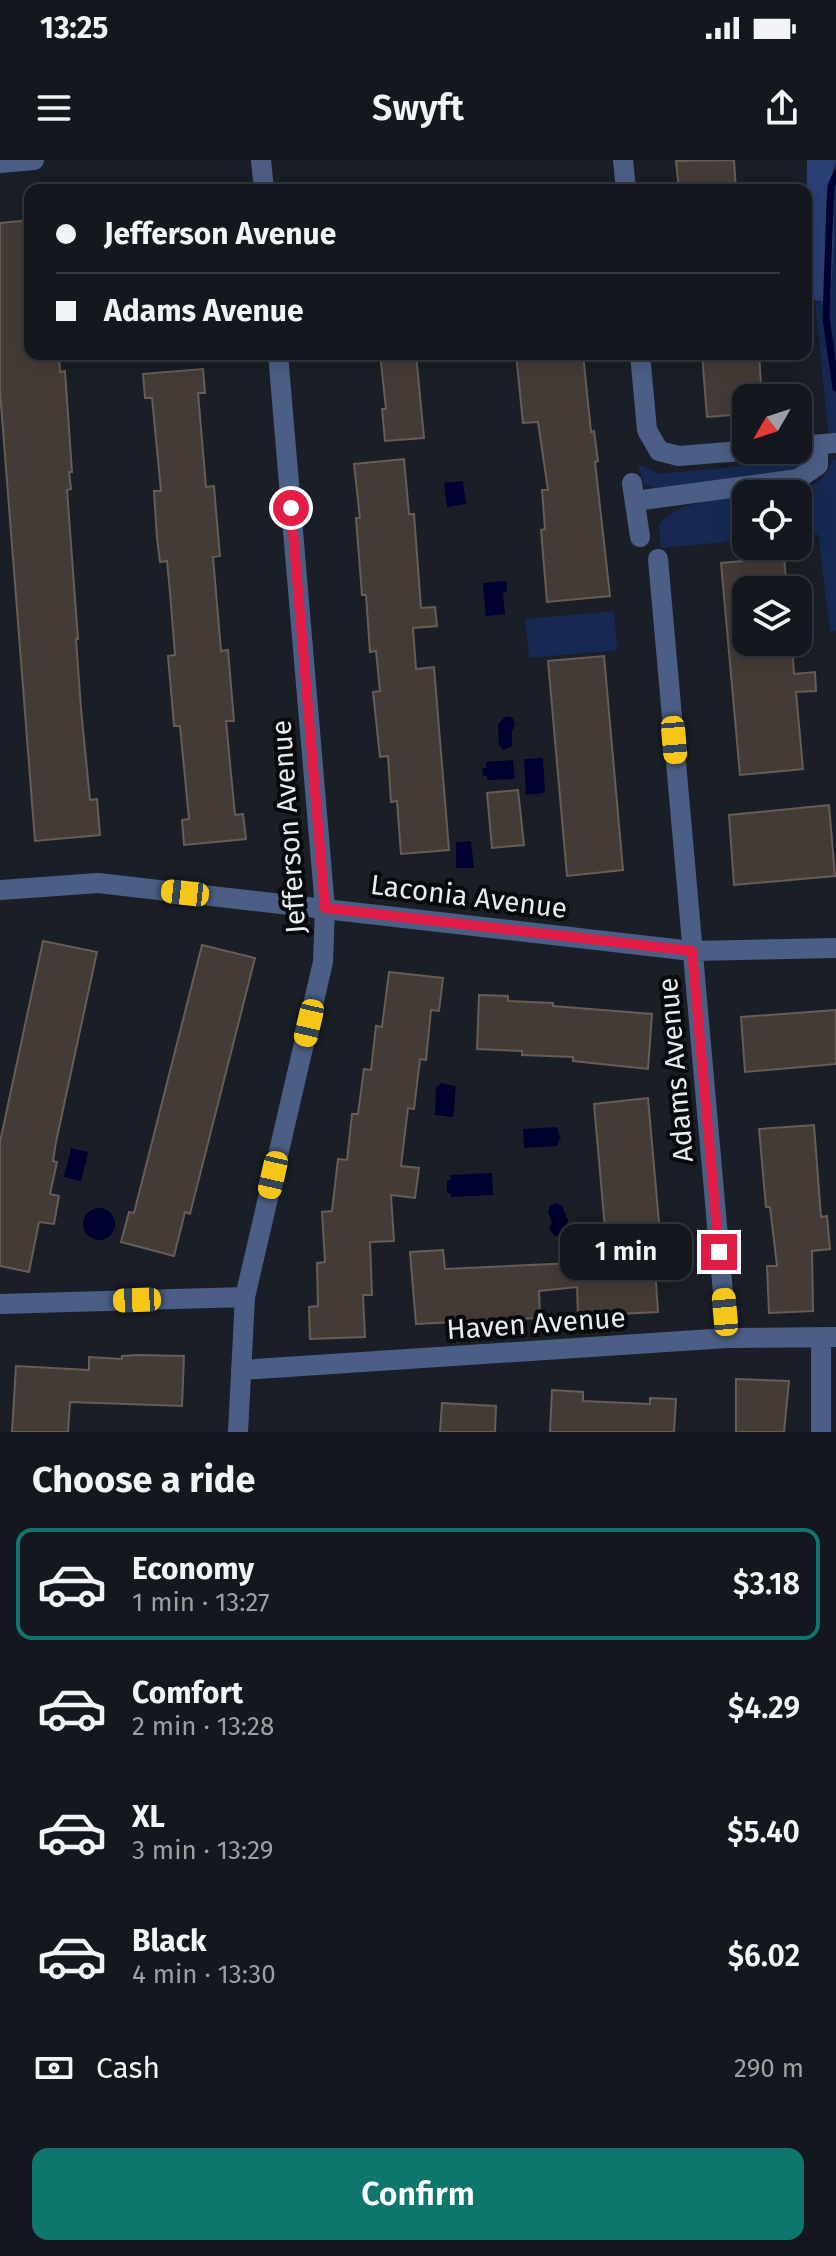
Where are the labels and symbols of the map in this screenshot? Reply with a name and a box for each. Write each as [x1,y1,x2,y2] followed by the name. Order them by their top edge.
[732,384,812,464] north arrow
[273,490,309,526] route start
[660,715,688,765] car
[265,719,312,935] street label: Jefferson Avenue
[369,868,569,925] street label: Laconia Avenue
[160,879,210,907] car
[651,976,700,1164] street label: Adams Avenue
[292,997,326,1049] car
[256,1149,290,1201] car
[559,1224,691,1280] callout: 1 min
[701,1234,737,1270] route end
[113,1287,161,1313] car
[711,1287,739,1337] car
[445,1301,627,1346] street label: Haven Avenue

